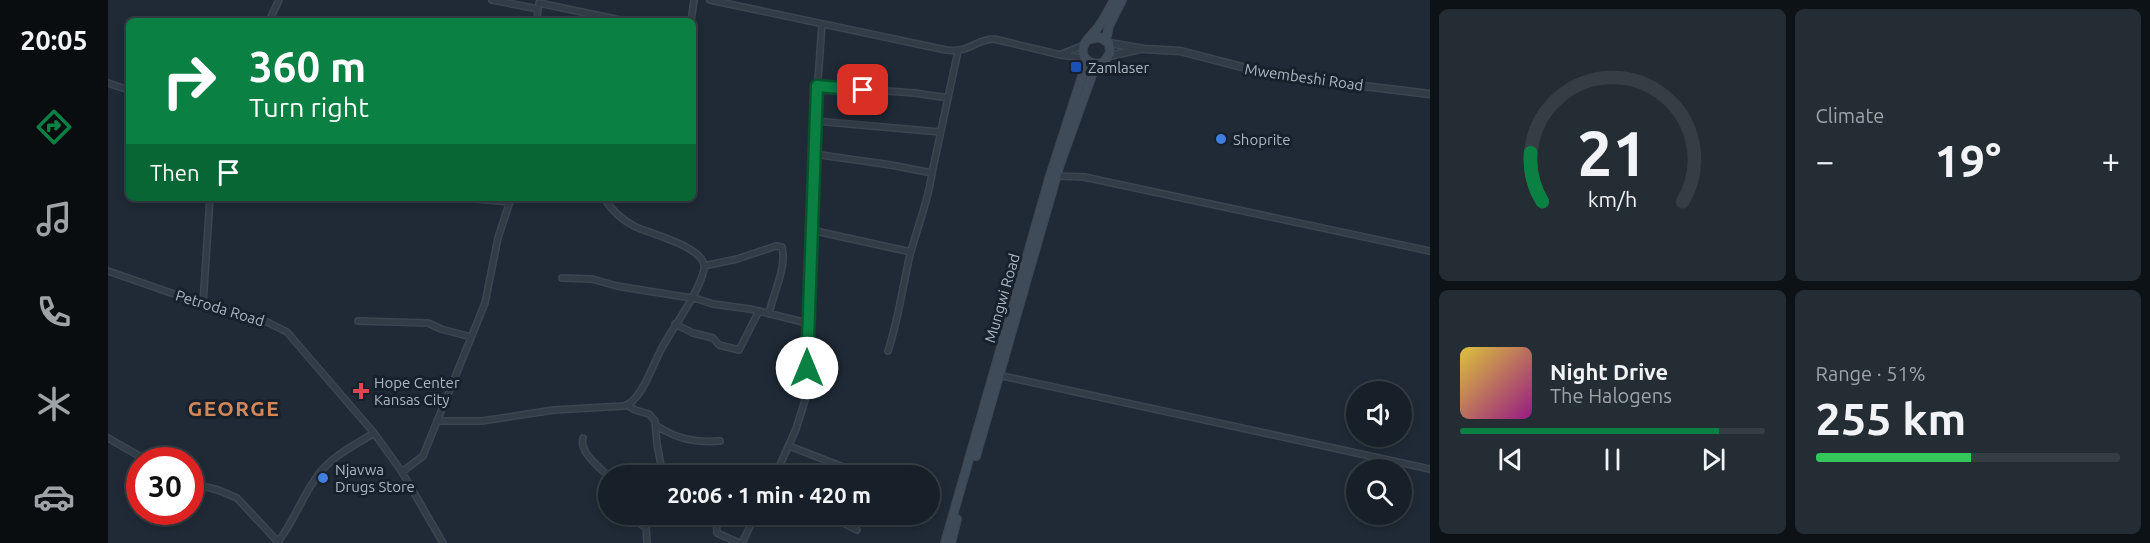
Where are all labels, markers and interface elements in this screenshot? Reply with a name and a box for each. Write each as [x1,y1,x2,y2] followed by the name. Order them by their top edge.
[20,25,88,55] text: 20:05
[150,42,228,120] icon: right
[249,43,366,90] text: 360 m
[1088,59,1150,76] place label: Zamlaser
[1069,60,1083,74] marker: Zamlaser
[1244,60,1364,94] street label: Mwembeshi Road
[837,64,888,115] pin
[846,73,879,106] icon: arrive
[249,92,369,122] text: Turn right
[1816,104,1884,127] text: Climate
[33,106,75,148] icon: directions
[1577,118,1647,188] text: 21
[1233,131,1290,148] place label: Shoprite
[1214,132,1228,146] marker: Shoprite
[1934,135,2001,186] text: 19°
[1816,142,1834,179] text: −
[2101,142,2120,179] text: +
[212,156,245,189] icon: arrive
[150,160,200,185] text: Then
[1587,187,1637,211] text: km/h
[33,198,75,240] icon: music
[981,251,1023,345] street label: Mungwi Road
[174,286,266,330] street label: Petroda Road
[33,291,75,333] icon: phone
[775,336,839,400] position arrow
[1550,359,1668,384] text: Night Drive
[1816,362,1926,385] text: Range · 51%
[374,374,460,408] place label: Hope Center Kansas City
[1346,381,1412,525] map controls
[1346,381,1412,447] button: sound
[352,382,370,400] marker: Hope Center Kansas City
[33,383,75,425] icon: climate
[1550,384,1672,407] text: The Halogens
[1816,393,1966,444] text: 255 km
[188,396,280,420] district label: GEORGE
[1494,443,1527,476] icon: previous
[1596,443,1629,476] icon: pause
[1697,443,1730,476] icon: next
[126,447,204,525] speed limit sign: 30
[1346,459,1412,525] button: search
[335,461,415,495] place label: Njavwa Drugs Store
[316,471,330,485] marker: Njavwa Drugs Store
[33,476,75,518] icon: car
[667,482,871,507] text: 20:06 · 1 min · 420 m

